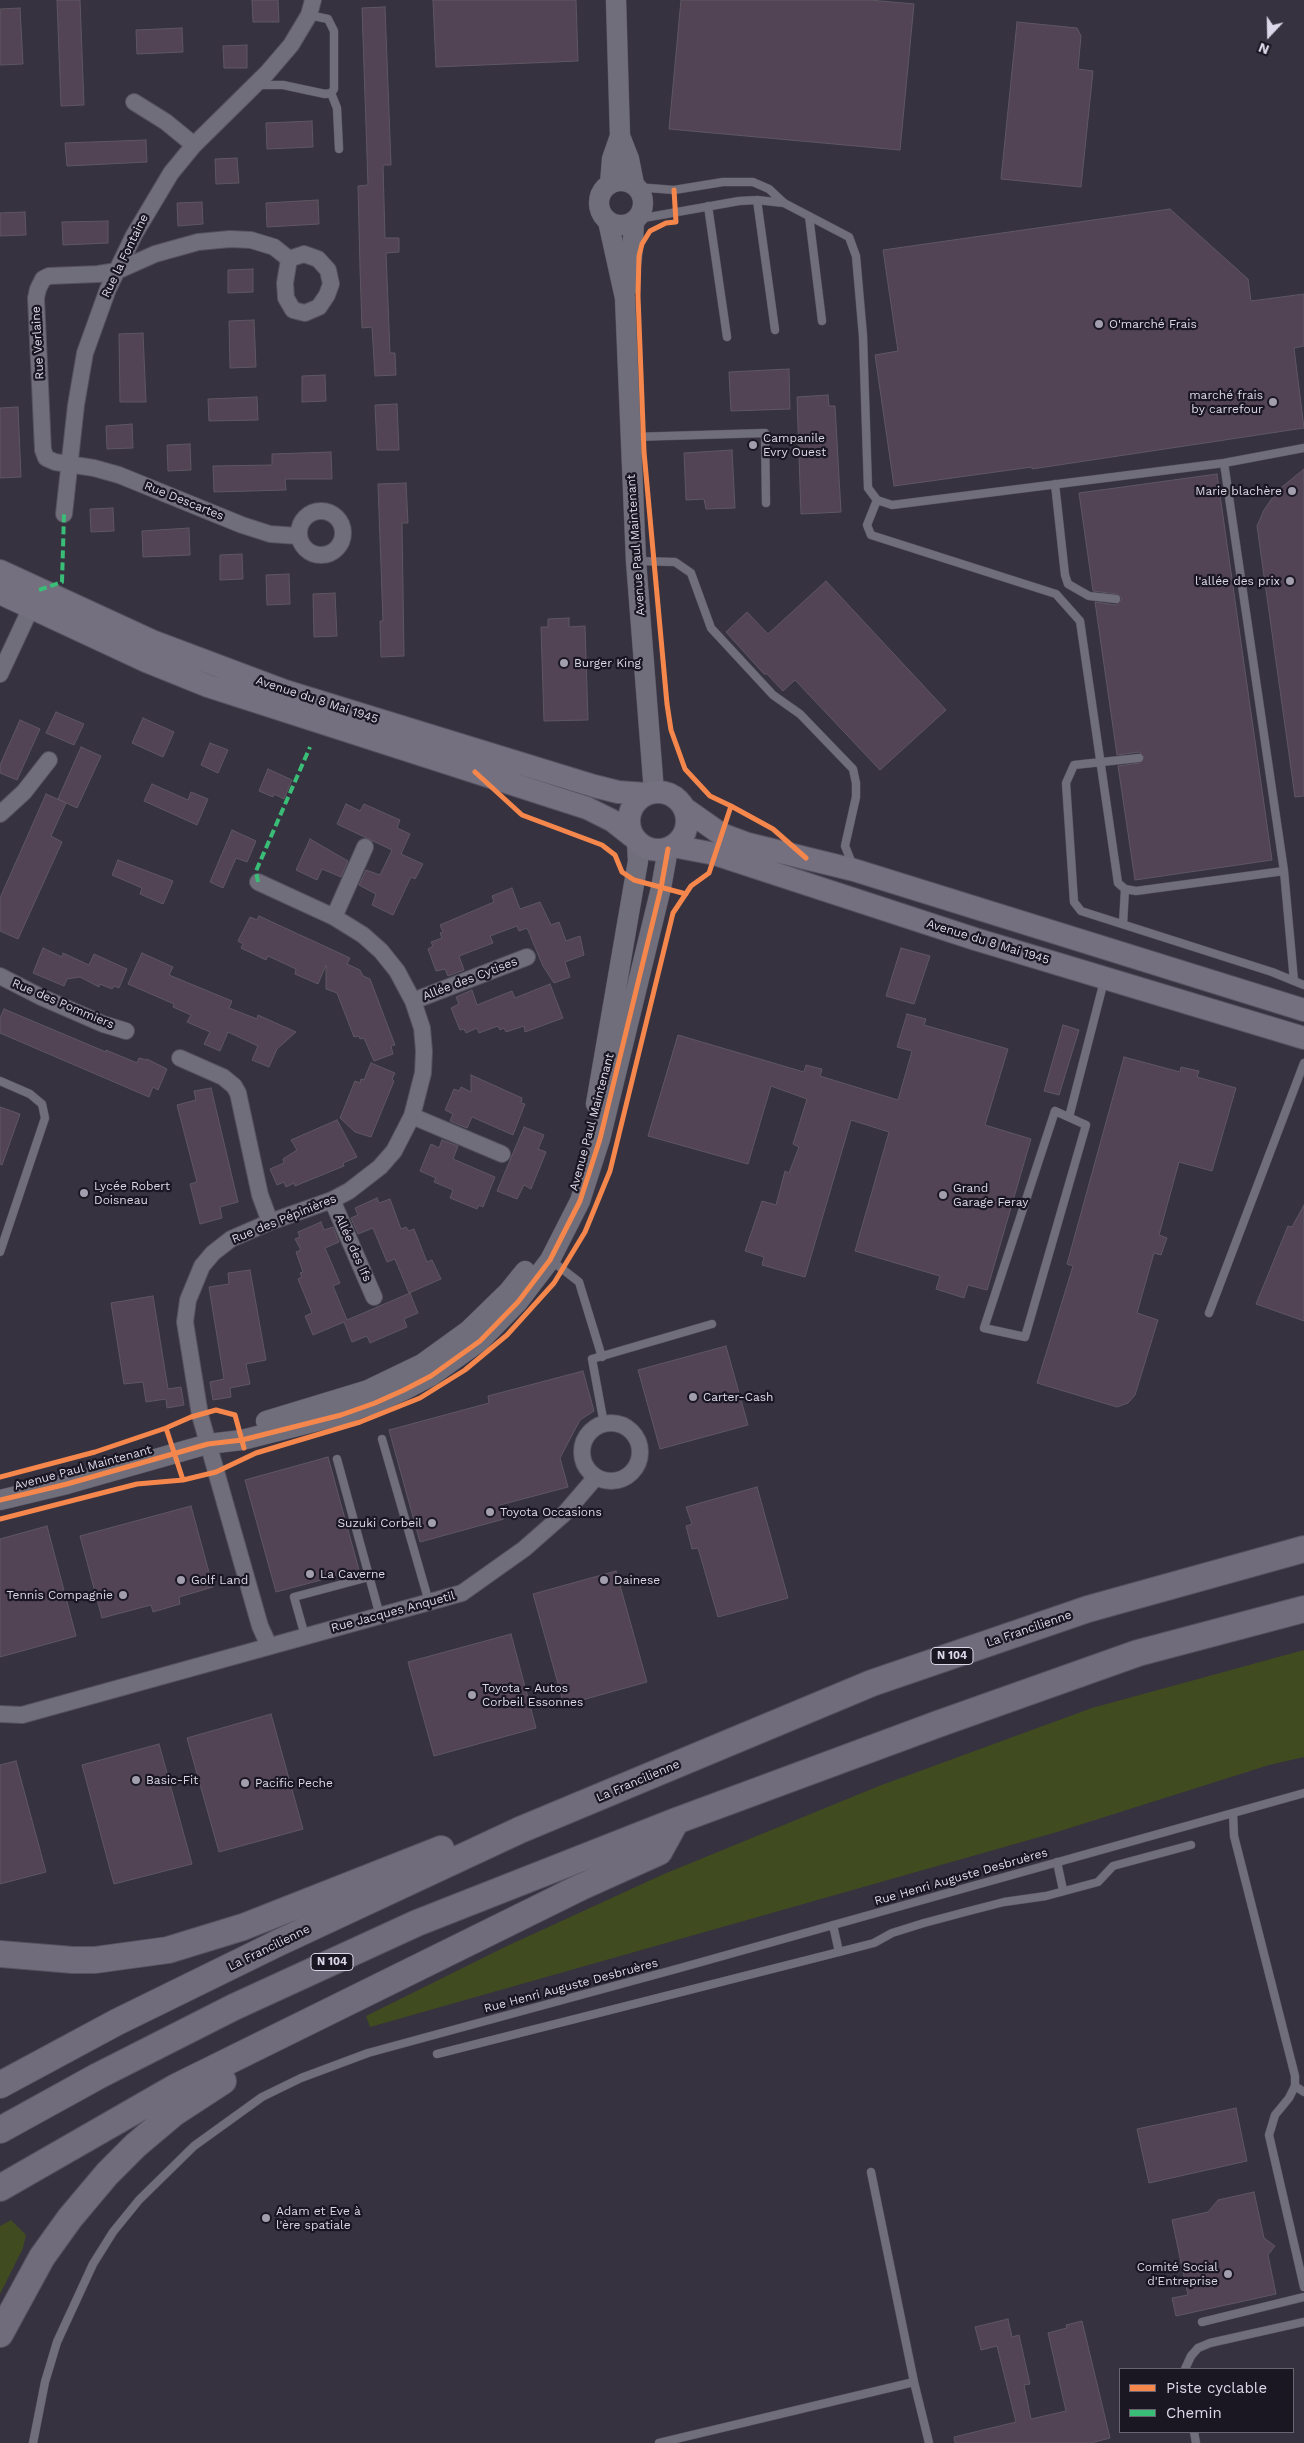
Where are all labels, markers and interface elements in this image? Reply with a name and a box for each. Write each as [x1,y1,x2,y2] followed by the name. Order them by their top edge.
[1244,10,1294,60] north arrow
[1256,40,1271,58] text: N
[98,212,152,300] street label: Rue la Fontaine
[29,306,47,380] street label: Rue Verlaine
[1109,317,1197,331] place label: O'marché Frais
[1093,318,1105,330] marker: O'marché Frais
[1189,388,1263,416] place label: marché frais by carrefour
[1267,396,1279,408] marker: marché frais by carrefour
[763,431,826,459] place label: Campanile Evry Ouest
[747,439,759,451] marker: Campanile Evry Ouest
[624,474,648,616] street label: Avenue Paul Maintenant
[142,478,226,524] street label: Rue Descartes
[1195,484,1282,498] place label: Marie blachère
[1286,485,1298,497] marker: Marie blachère
[1195,574,1280,588] place label: l'allée des prix
[1284,575,1296,587] marker: l'allée des prix
[574,656,641,670] place label: Burger King
[558,657,570,669] marker: Burger King
[254,673,380,727] street label: Avenue du 8 Mai 1945
[925,916,1051,968] street label: Avenue du 8 Mai 1945
[421,954,519,1004] street label: Allée des Cytises
[10,976,116,1032] street label: Rue des Pommiers
[567,1052,617,1192] street label: Avenue Paul Maintenant
[94,1179,170,1207] place label: Lycée Robert Doisneau
[953,1181,1028,1209] place label: Grand Garage Feray
[78,1187,90,1199] marker: Lycée Robert Doisneau
[937,1189,949,1201] marker: Grand Garage Feray
[230,1191,338,1247] street label: Rue des Pépinières
[332,1212,374,1284] street label: Allée des Ifs
[703,1390,773,1404] place label: Carter-Cash
[687,1391,699,1403] marker: Carter-Cash
[13,1443,153,1493] street label: Avenue Paul Maintenant
[500,1505,602,1519] place label: Toyota Occasions
[484,1506,496,1518] marker: Toyota Occasions
[337,1516,422,1530] place label: Suzuki Corbeil
[426,1517,438,1529] marker: Suzuki Corbeil
[320,1567,385,1581] place label: La Caverne
[304,1568,316,1580] marker: La Caverne
[191,1573,248,1587] place label: Golf Land
[614,1573,660,1587] place label: Dainese
[175,1574,187,1586] marker: Golf Land
[598,1574,610,1586] marker: Dainese
[7,1588,113,1602] place label: Tennis Compagnie
[117,1589,129,1601] marker: Tennis Compagnie
[330,1589,456,1635] street label: Rue Jacques Anquetil
[984,1608,1074,1650] street label: La Francilienne
[931,1648,973,1664] road number: N 104
[482,1681,583,1709] place label: Toyota - Autos Corbeil Essonnes
[466,1689,478,1701] marker: Toyota - Autos Corbeil Essonnes
[594,1757,682,1805] street label: La Francilienne
[146,1773,198,1787] place label: Basic-Fit
[130,1774,142,1786] marker: Basic-Fit
[255,1776,333,1790] place label: Pacific Peche
[239,1777,251,1789] marker: Pacific Peche
[873,1845,1049,1909] street label: Rue Henri Auguste Desbruères
[226,1922,312,1974] street label: La Francilienne
[311,1954,353,1970] road number: N 104
[482,1956,660,2016] street label: Rue Henri Auguste Desbruères
[276,2204,361,2232] place label: Adam et Eve à l'ère spatiale
[260,2212,272,2224] marker: Adam et Eve à l'ère spatiale
[1137,2260,1218,2288] place label: Comité Social d'Entreprise
[1222,2268,1234,2280] marker: Comité Social d'Entreprise
[1119,2368,1294,2433] legend
[1166,2379,1267,2397] text: Piste cyclable
[1166,2404,1222,2422] text: Chemin

